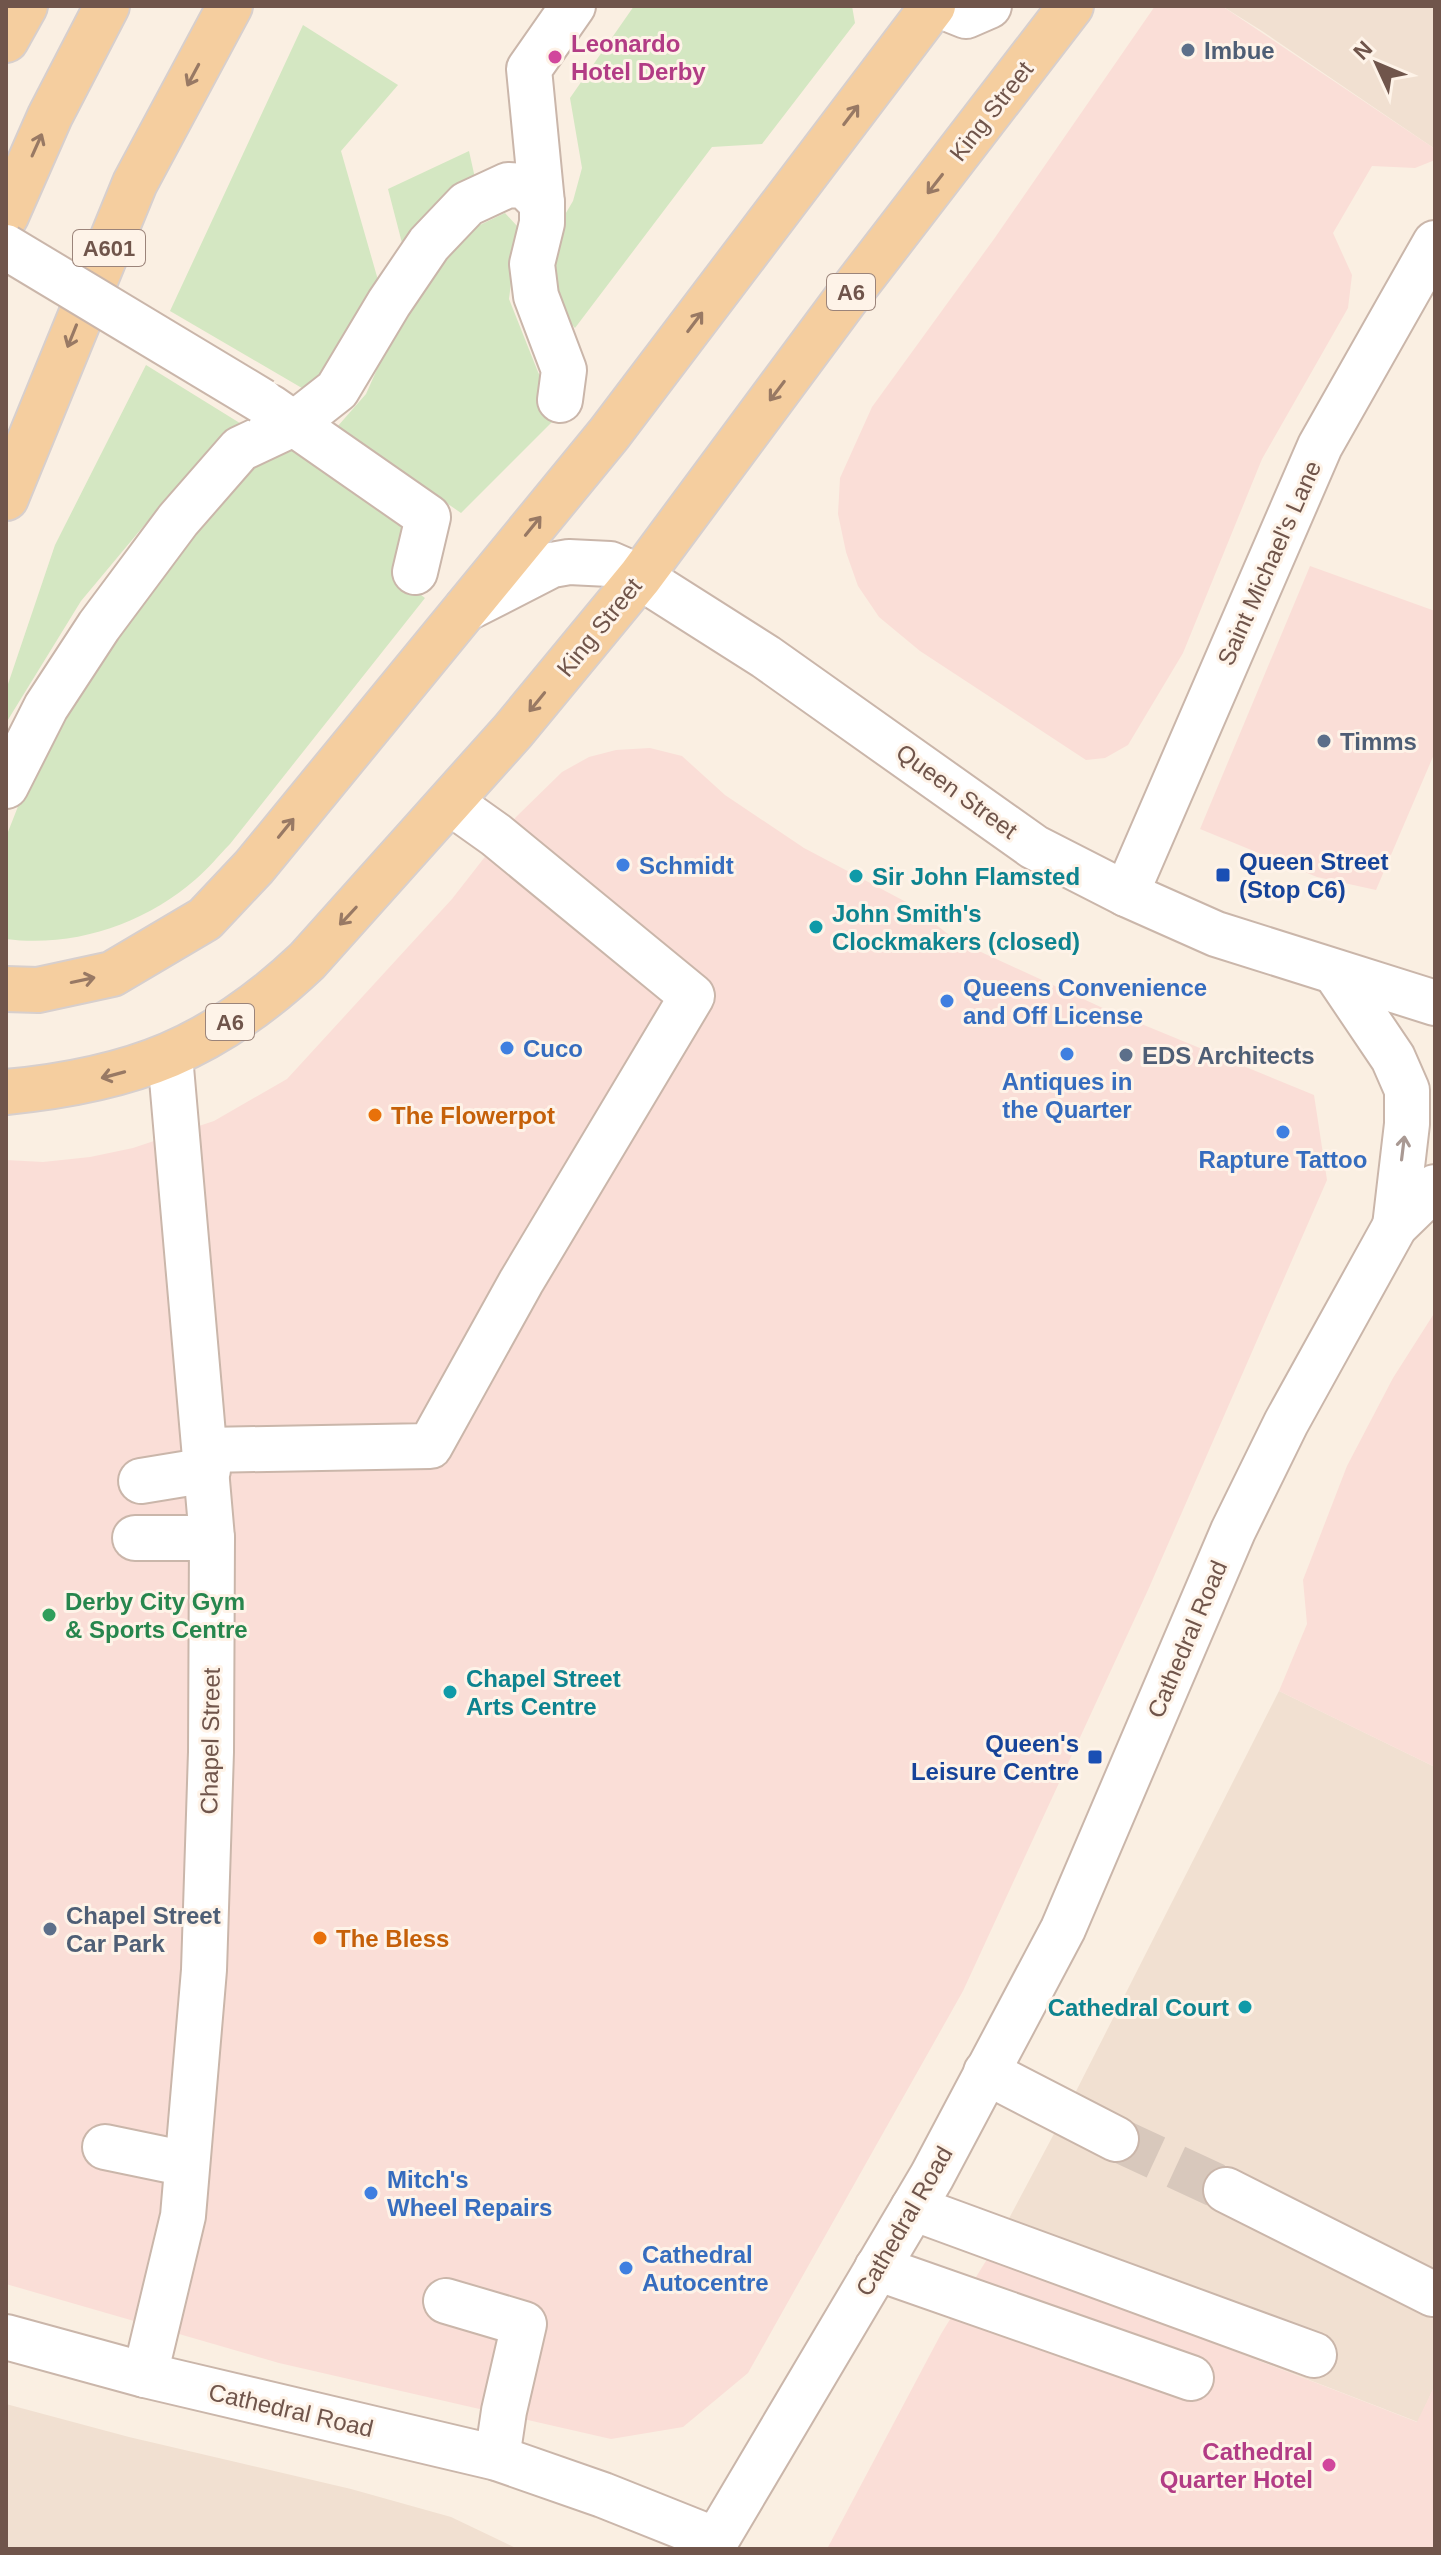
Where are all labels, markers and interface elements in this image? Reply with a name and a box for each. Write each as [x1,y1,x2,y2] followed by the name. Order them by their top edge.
[1337,24,1417,104] north arrow
[571,30,706,85] place label: Leonardo Hotel Derby
[1348,36,1377,65] text: N
[1204,37,1275,64] place label: Imbue
[1179,41,1197,59] marker: Imbue
[546,48,564,66] marker: Leonardo Hotel Derby
[944,56,1038,166] street label: King Street
[184,62,200,86] one-way arrow
[843,105,860,126] one-way arrow
[31,133,46,157] one-way arrow
[926,173,944,194] one-way arrow
[73,230,145,266] road number: A601
[827,274,875,310] road number: A6
[686,312,703,333] one-way arrow
[64,323,79,348] one-way arrow
[769,380,786,401] one-way arrow
[1212,457,1326,669] street label: Saint Michael's Lane
[525,516,542,537] one-way arrow
[551,572,647,682] street label: King Street
[529,692,547,713] one-way arrow
[1340,728,1417,755] place label: Timms
[1315,732,1333,750] marker: Timms
[891,738,1023,844] street label: Queen Street
[277,818,295,839] one-way arrow
[1239,848,1388,903] place label: Queen Street (Stop C6)
[639,852,734,879] place label: Schmidt
[614,856,632,874] marker: Schmidt
[872,863,1080,890] place label: Sir John Flamsted
[1214,866,1232,884] marker: Queen Street (Stop C6)
[847,867,865,885] marker: Sir John Flamsted
[832,900,1080,955] place label: John Smith's Clockmakers (closed)
[339,906,357,926] one-way arrow
[807,918,825,936] marker: John Smith's Clockmakers (closed)
[70,972,95,987] one-way arrow
[963,974,1207,1029] place label: Queens Convenience and Off License
[938,992,956,1010] marker: Queens Convenience and Off License
[206,1004,254,1040] road number: A6
[523,1035,583,1062] place label: Cuco
[498,1039,516,1057] marker: Cuco
[1142,1042,1315,1069] place label: EDS Architects
[1058,1045,1076,1063] marker: Antiques in the Quarter
[1117,1046,1135,1064] marker: EDS Architects
[101,1068,127,1083] one-way arrow
[1002,1068,1132,1123] place label: Antiques in the Quarter
[391,1102,555,1129] place label: The Flowerpot
[366,1106,384,1124] marker: The Flowerpot
[1274,1123,1292,1141] marker: Rapture Tattoo
[1395,1135,1410,1162] one-way arrow
[1199,1146,1367,1173] place label: Rapture Tattoo
[1142,1556,1232,1722] street label: Cathedral Road
[65,1588,248,1643] place label: Derby City Gym & Sports Centre
[40,1606,58,1624] marker: Derby City Gym & Sports Centre
[466,1665,621,1720] place label: Chapel Street Arts Centre
[195,1667,225,1815] street label: Chapel Street
[441,1683,459,1701] marker: Chapel Street Arts Centre
[911,1730,1079,1785] place label: Queen's Leisure Centre
[1086,1748,1104,1766] marker: Queen's Leisure Centre
[66,1902,221,1957] place label: Chapel Street Car Park
[41,1920,59,1938] marker: Chapel Street Car Park
[336,1925,449,1952] place label: The Bless
[311,1929,329,1947] marker: The Bless
[1048,1994,1229,2021] place label: Cathedral Court
[1236,1998,1254,2016] marker: Cathedral Court
[850,2141,958,2301] street label: Cathedral Road
[387,2166,552,2221] place label: Mitch's Wheel Repairs
[362,2184,380,2202] marker: Mitch's Wheel Repairs
[642,2241,769,2296] place label: Cathedral Autocentre
[617,2259,635,2277] marker: Cathedral Autocentre
[206,2378,376,2442] street label: Cathedral Road
[1160,2438,1313,2493] place label: Cathedral Quarter Hotel
[1320,2456,1338,2474] marker: Cathedral Quarter Hotel

